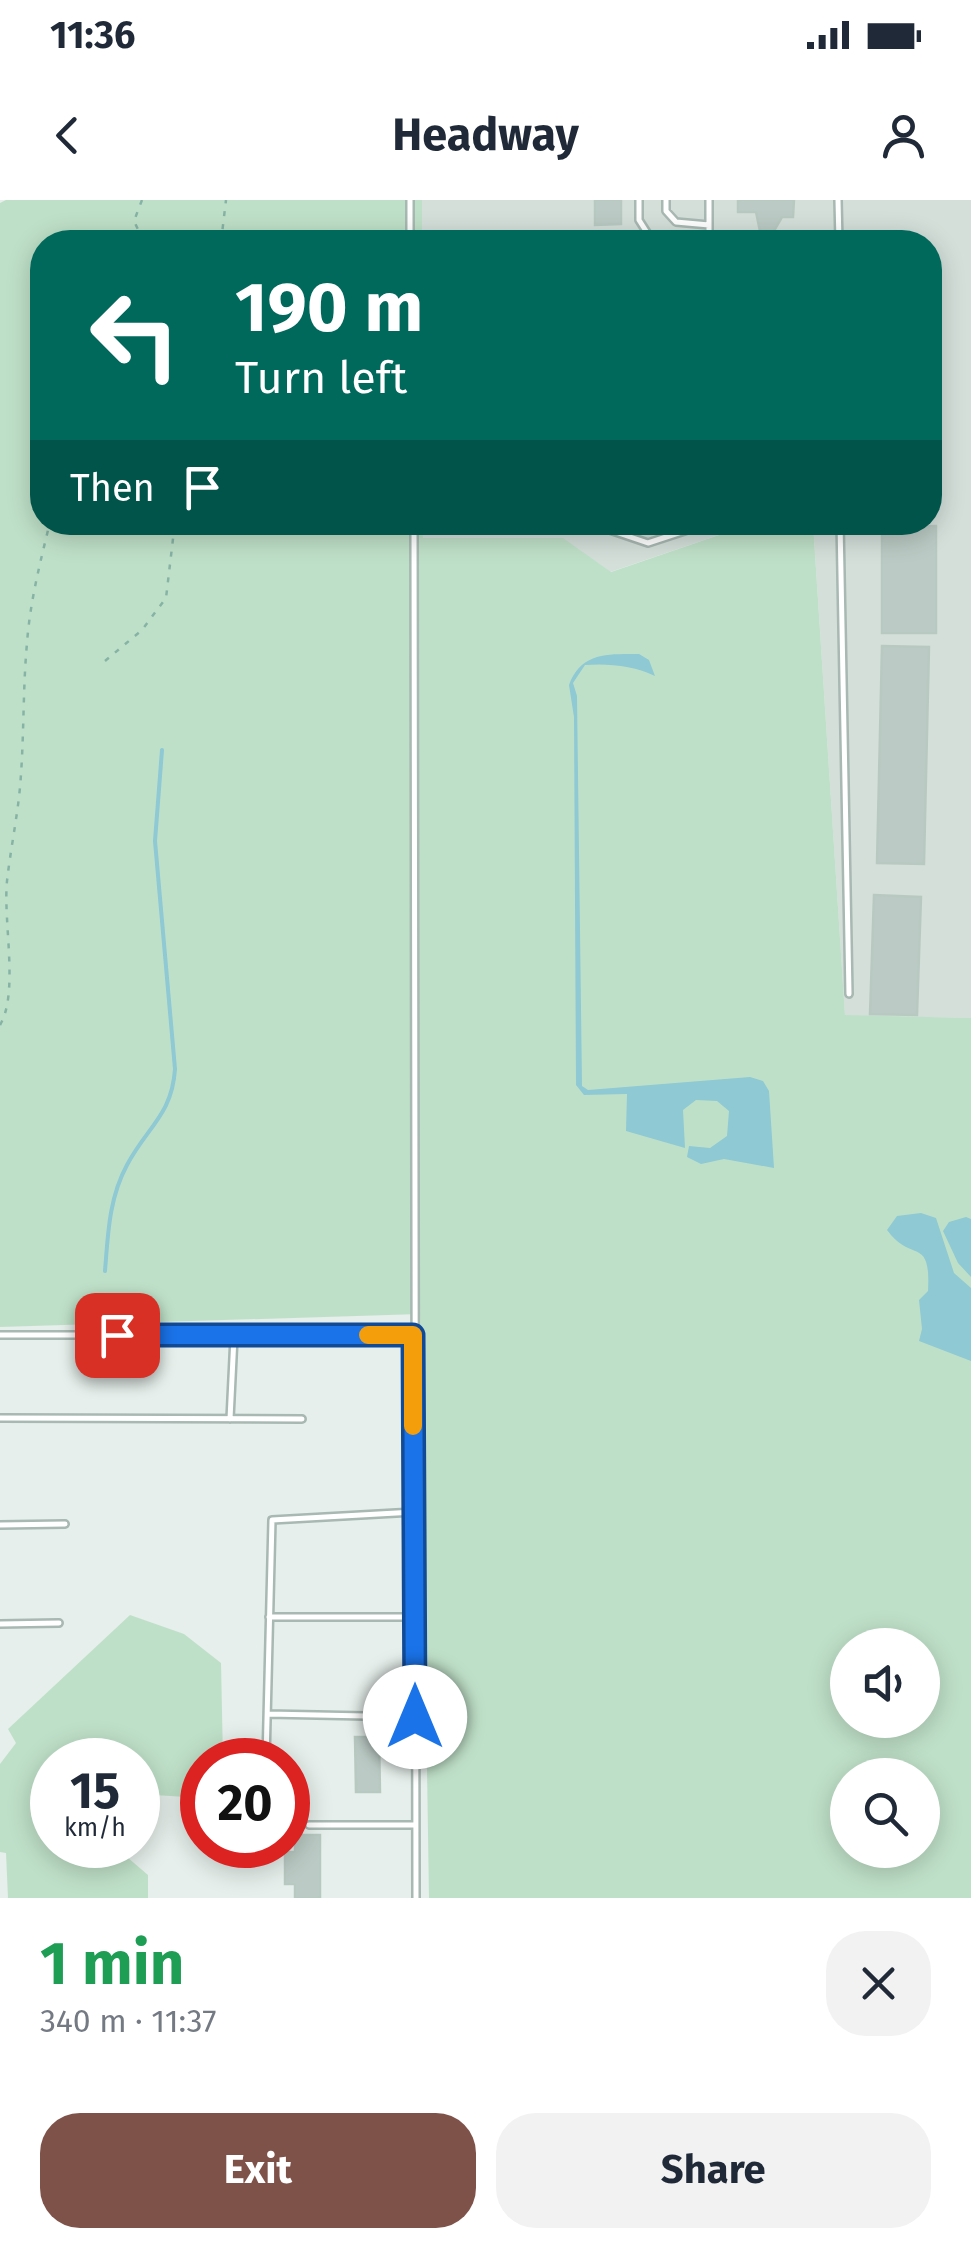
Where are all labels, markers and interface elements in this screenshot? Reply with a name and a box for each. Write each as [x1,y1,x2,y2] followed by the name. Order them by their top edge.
[50,12,136,58] text: 11:36
[40,108,95,163] icon: back
[392,108,579,162] text: Headway
[876,108,931,163] icon: person
[235,266,423,350] text: 190 m
[70,270,200,400] icon: left
[235,351,407,405] text: Turn left
[175,460,230,515] icon: arrive
[70,465,155,511] text: Then
[75,1293,160,1378] pin
[90,1308,145,1363] icon: arrive
[830,1628,940,1868] map controls
[830,1628,940,1738] button: sound
[363,1665,467,1769] position arrow
[180,1738,310,1868] speed limit sign: 20
[830,1758,940,1868] button: search
[70,1761,120,1821] text: 15
[64,1813,126,1843] text: km/h
[40,1928,184,2000] text: 1 min
[826,1931,931,2036] button: close
[40,2002,216,2040] text: 340 m · 11:37
[40,2113,476,2228] button: Exit
[496,2113,931,2228] button: Share

